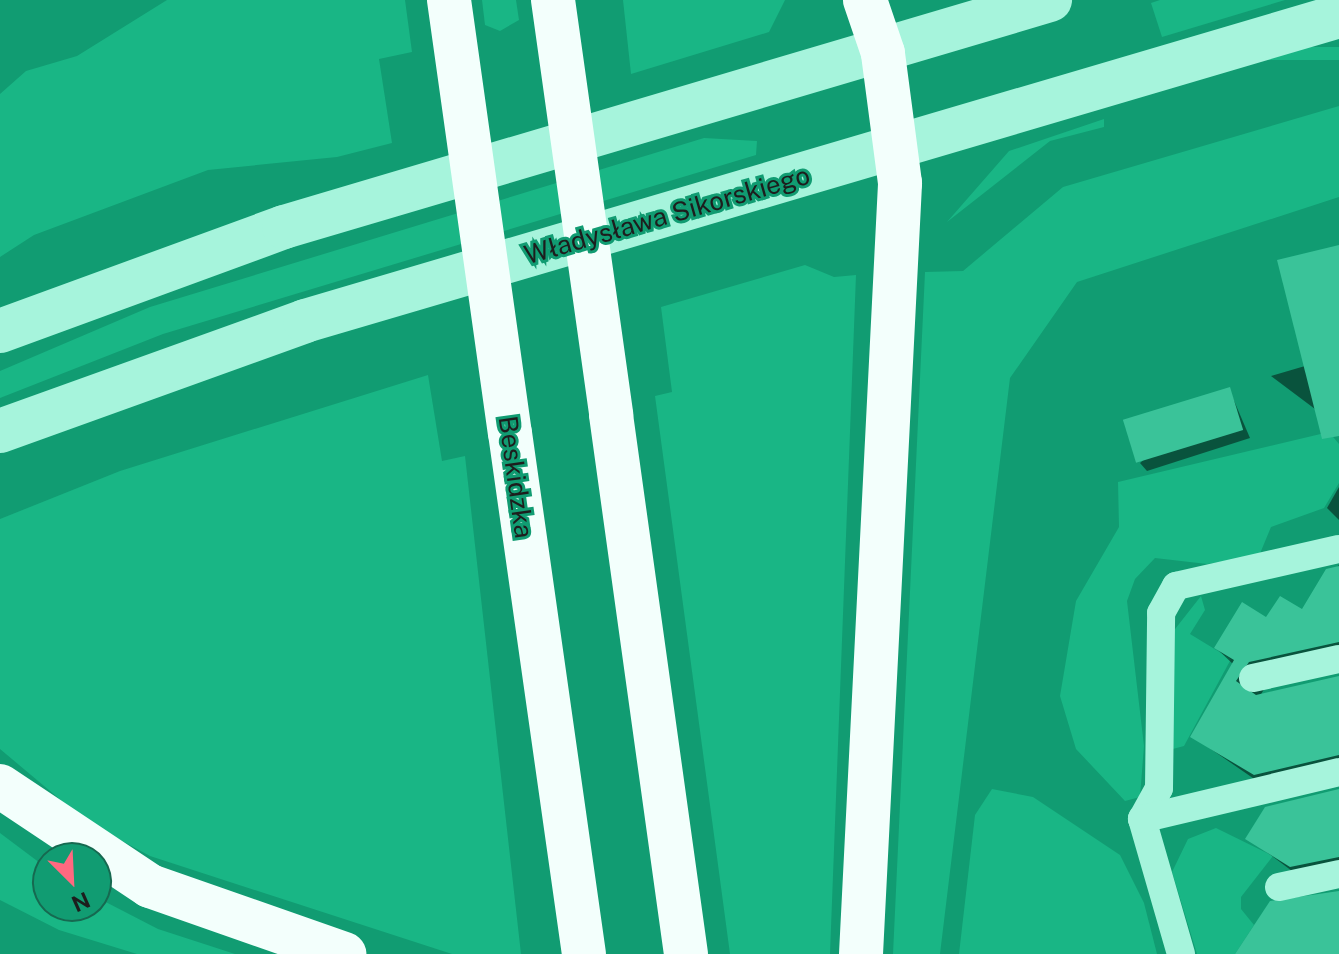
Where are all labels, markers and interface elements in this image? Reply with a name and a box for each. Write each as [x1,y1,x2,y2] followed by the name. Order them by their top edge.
[521,159,813,271] street label: Władysława Sikorskiego
[492,414,540,540] street label: Beskidzka
[32,842,112,922] north arrow
[68,887,94,917] text: N

